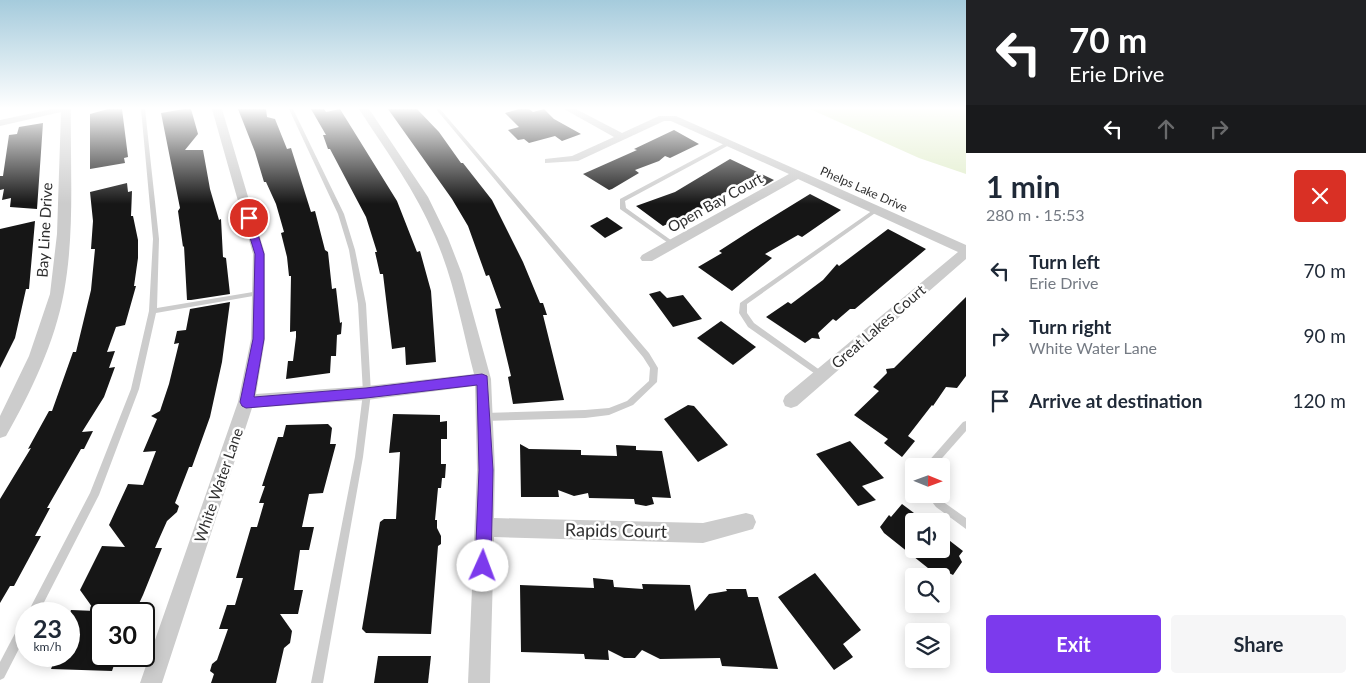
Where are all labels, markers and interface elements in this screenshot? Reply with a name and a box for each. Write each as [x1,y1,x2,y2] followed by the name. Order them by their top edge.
[1069,18,1147,60] text: 70 m
[986,20,1051,85] icon: left
[1069,60,1164,87] text: Erie Drive
[1099,115,1127,143] icon: left
[1152,115,1180,143] icon: ahead
[1205,115,1233,143] icon: right
[818,163,910,215] street label: Phelps Lake Drive
[664,168,766,236] street label: Open Bay Court
[986,168,1060,204] text: 1 min
[1294,170,1346,222] button: close
[33,182,55,278] street label: Bay Line Drive
[228,197,270,239] pin
[235,204,263,232] icon: arrive
[986,205,1085,224] text: 280 m · 15:53
[1029,250,1100,273] text: Turn left
[986,257,1014,285] icon: left
[1303,259,1346,282] text: 70 m
[1029,273,1098,292] text: Erie Drive
[827,280,929,372] street label: Great Lakes Court
[1029,315,1111,338] text: Turn right
[986,322,1014,350] icon: right
[1303,324,1346,347] text: 90 m
[1029,338,1157,357] text: White Water Lane
[986,387,1014,415] icon: arrive
[1029,389,1202,412] text: Arrive at destination
[1292,389,1346,412] text: 120 m
[190,425,246,545] street label: White Water Lane
[905,458,950,502] north arrow
[905,458,950,668] map controls
[905,513,950,558] button: sound
[565,518,668,542] street label: Rapids Court
[456,539,508,591] position arrow
[905,568,950,613] button: search
[90,602,155,667] speed limit sign: 30
[33,613,62,643] text: 23
[986,615,1161,673] button: Exit
[1171,615,1346,673] button: Share
[905,623,950,668] button: layers
[33,639,62,654] text: km/h

